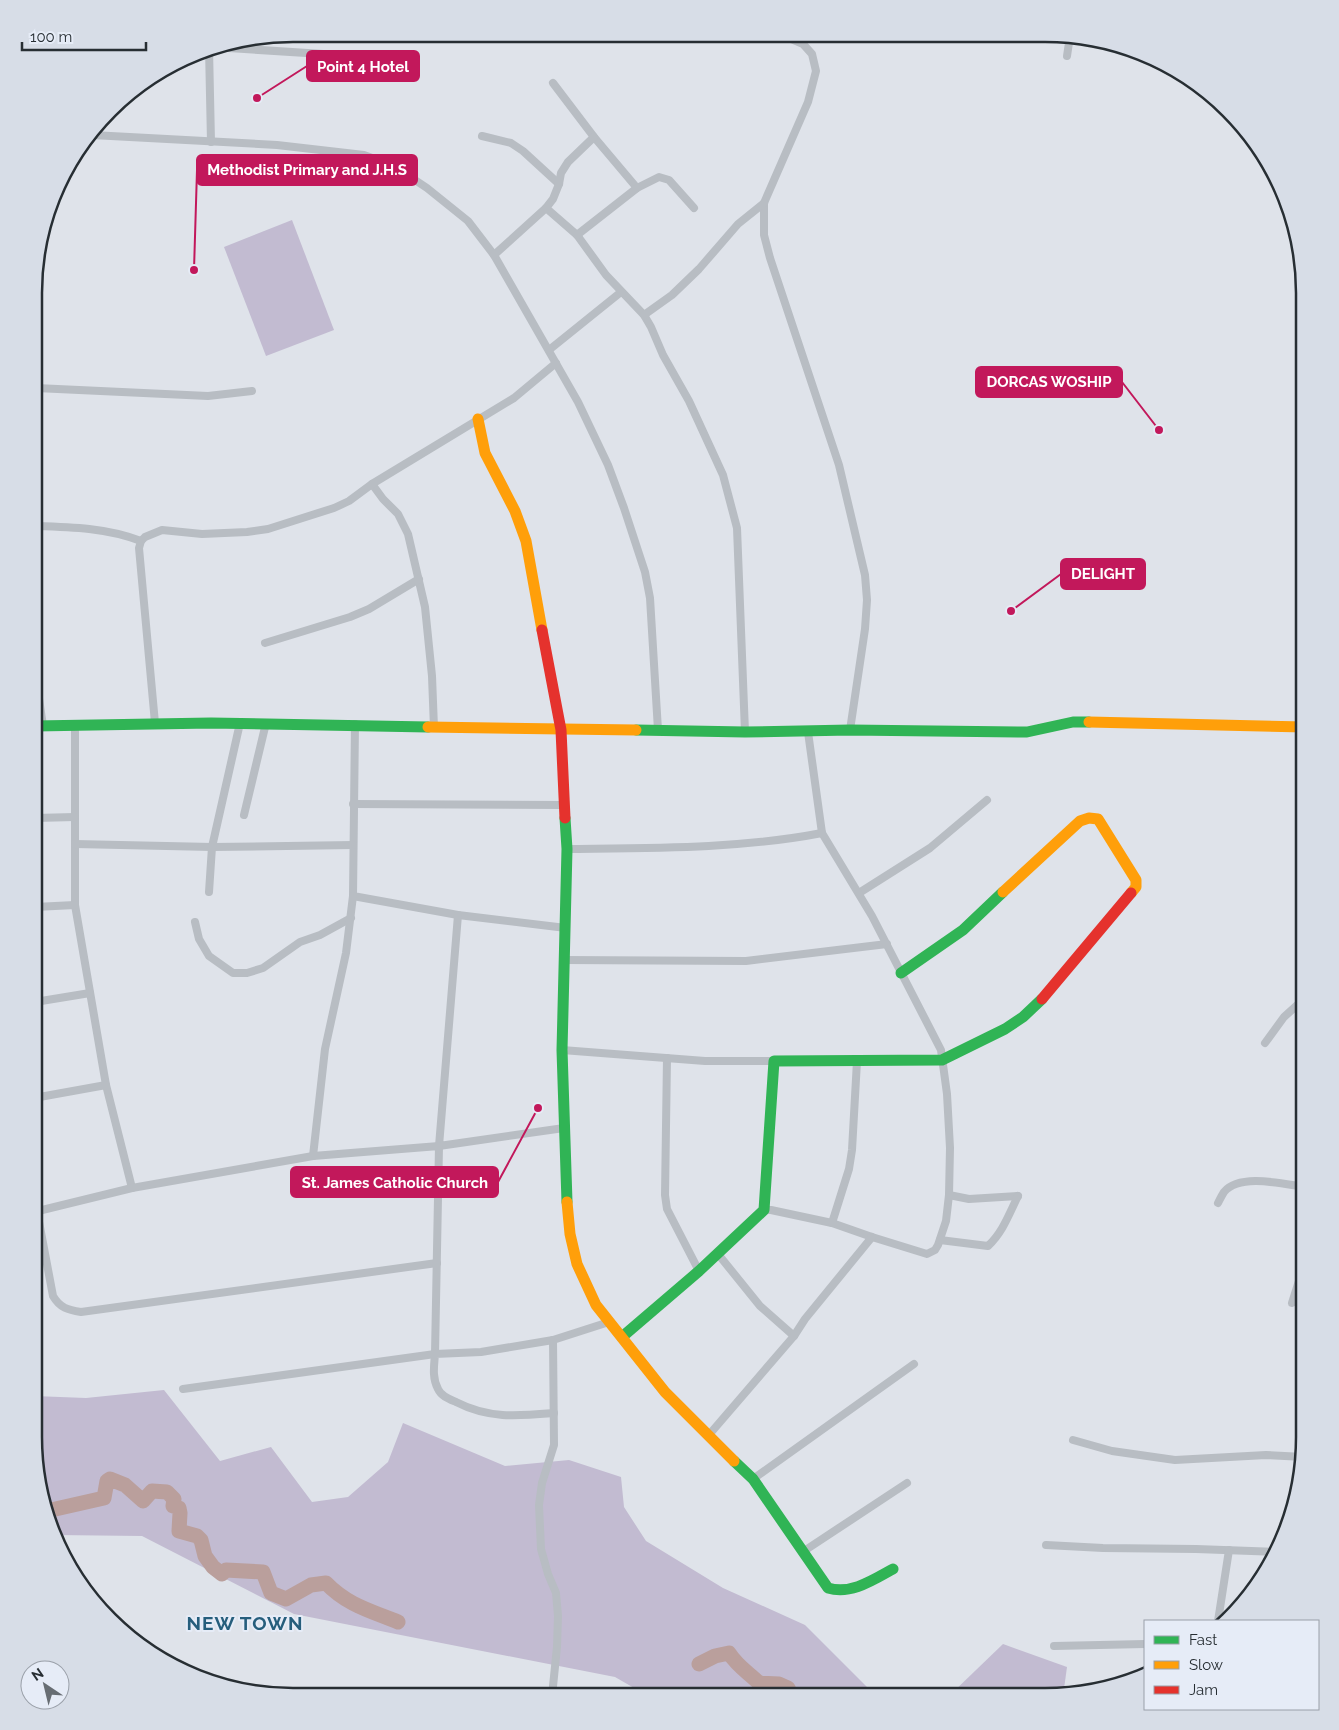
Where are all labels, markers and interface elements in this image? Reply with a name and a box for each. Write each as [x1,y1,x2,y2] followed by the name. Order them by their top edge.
[22,20,146,52] scale bar
[30,28,72,46] text: 100 m
[307,51,419,81] callout: Point 4 Hotel
[317,58,409,76] text: Point 4 Hotel
[197,155,417,185] callout: Methodist Primary and J.H.S
[207,161,407,179] text: Methodist Primary and J.H.S
[976,367,1122,397] callout: DORCAS WOSHIP
[986,373,1112,391] text: DORCAS WOSHIP
[1061,559,1145,589] callout: DELIGHT
[1071,565,1136,583] text: DELIGHT
[291,1167,498,1197] callout: St. James Catholic Church
[302,1174,488,1192] text: St. James Catholic Church
[186,1612,304,1634] district label: NEW TOWN
[1144,1620,1319,1710] legend
[1189,1631,1217,1649] text: Fast
[1189,1656,1223,1674] text: Slow
[20,1660,70,1710] north arrow
[29,1665,47,1684] text: N
[1189,1681,1218,1699] text: Jam

